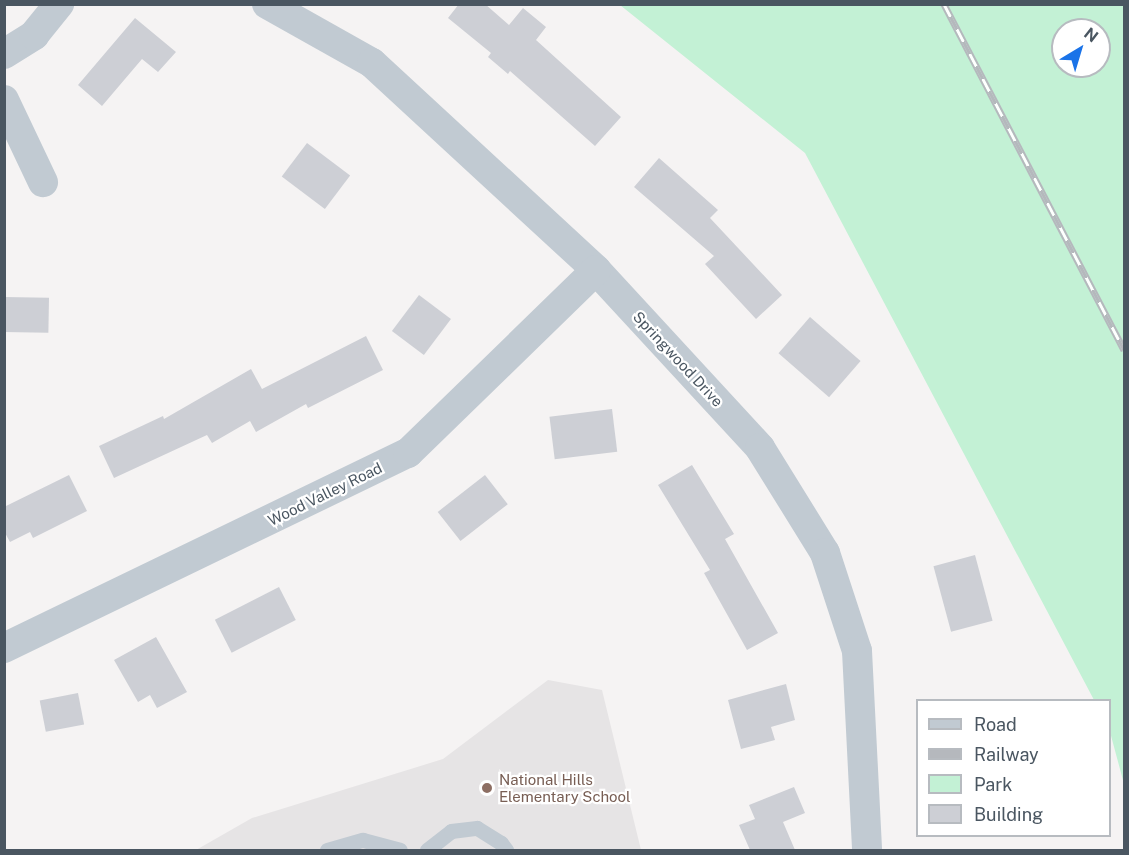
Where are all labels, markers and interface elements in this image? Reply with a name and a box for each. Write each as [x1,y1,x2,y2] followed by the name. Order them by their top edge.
[1051,18,1111,78] north arrow
[1080,24,1102,46] text: N
[629,308,727,410] street label: Springwood Drive
[265,459,385,529] street label: Wood Valley Road
[916,699,1111,837] legend
[974,714,1017,735] text: Road
[974,744,1039,765] text: Railway
[499,770,631,805] place label: National Hills Elementary School
[974,774,1012,795] text: Park
[480,781,494,795] marker: National Hills Elementary School
[974,804,1043,825] text: Building

